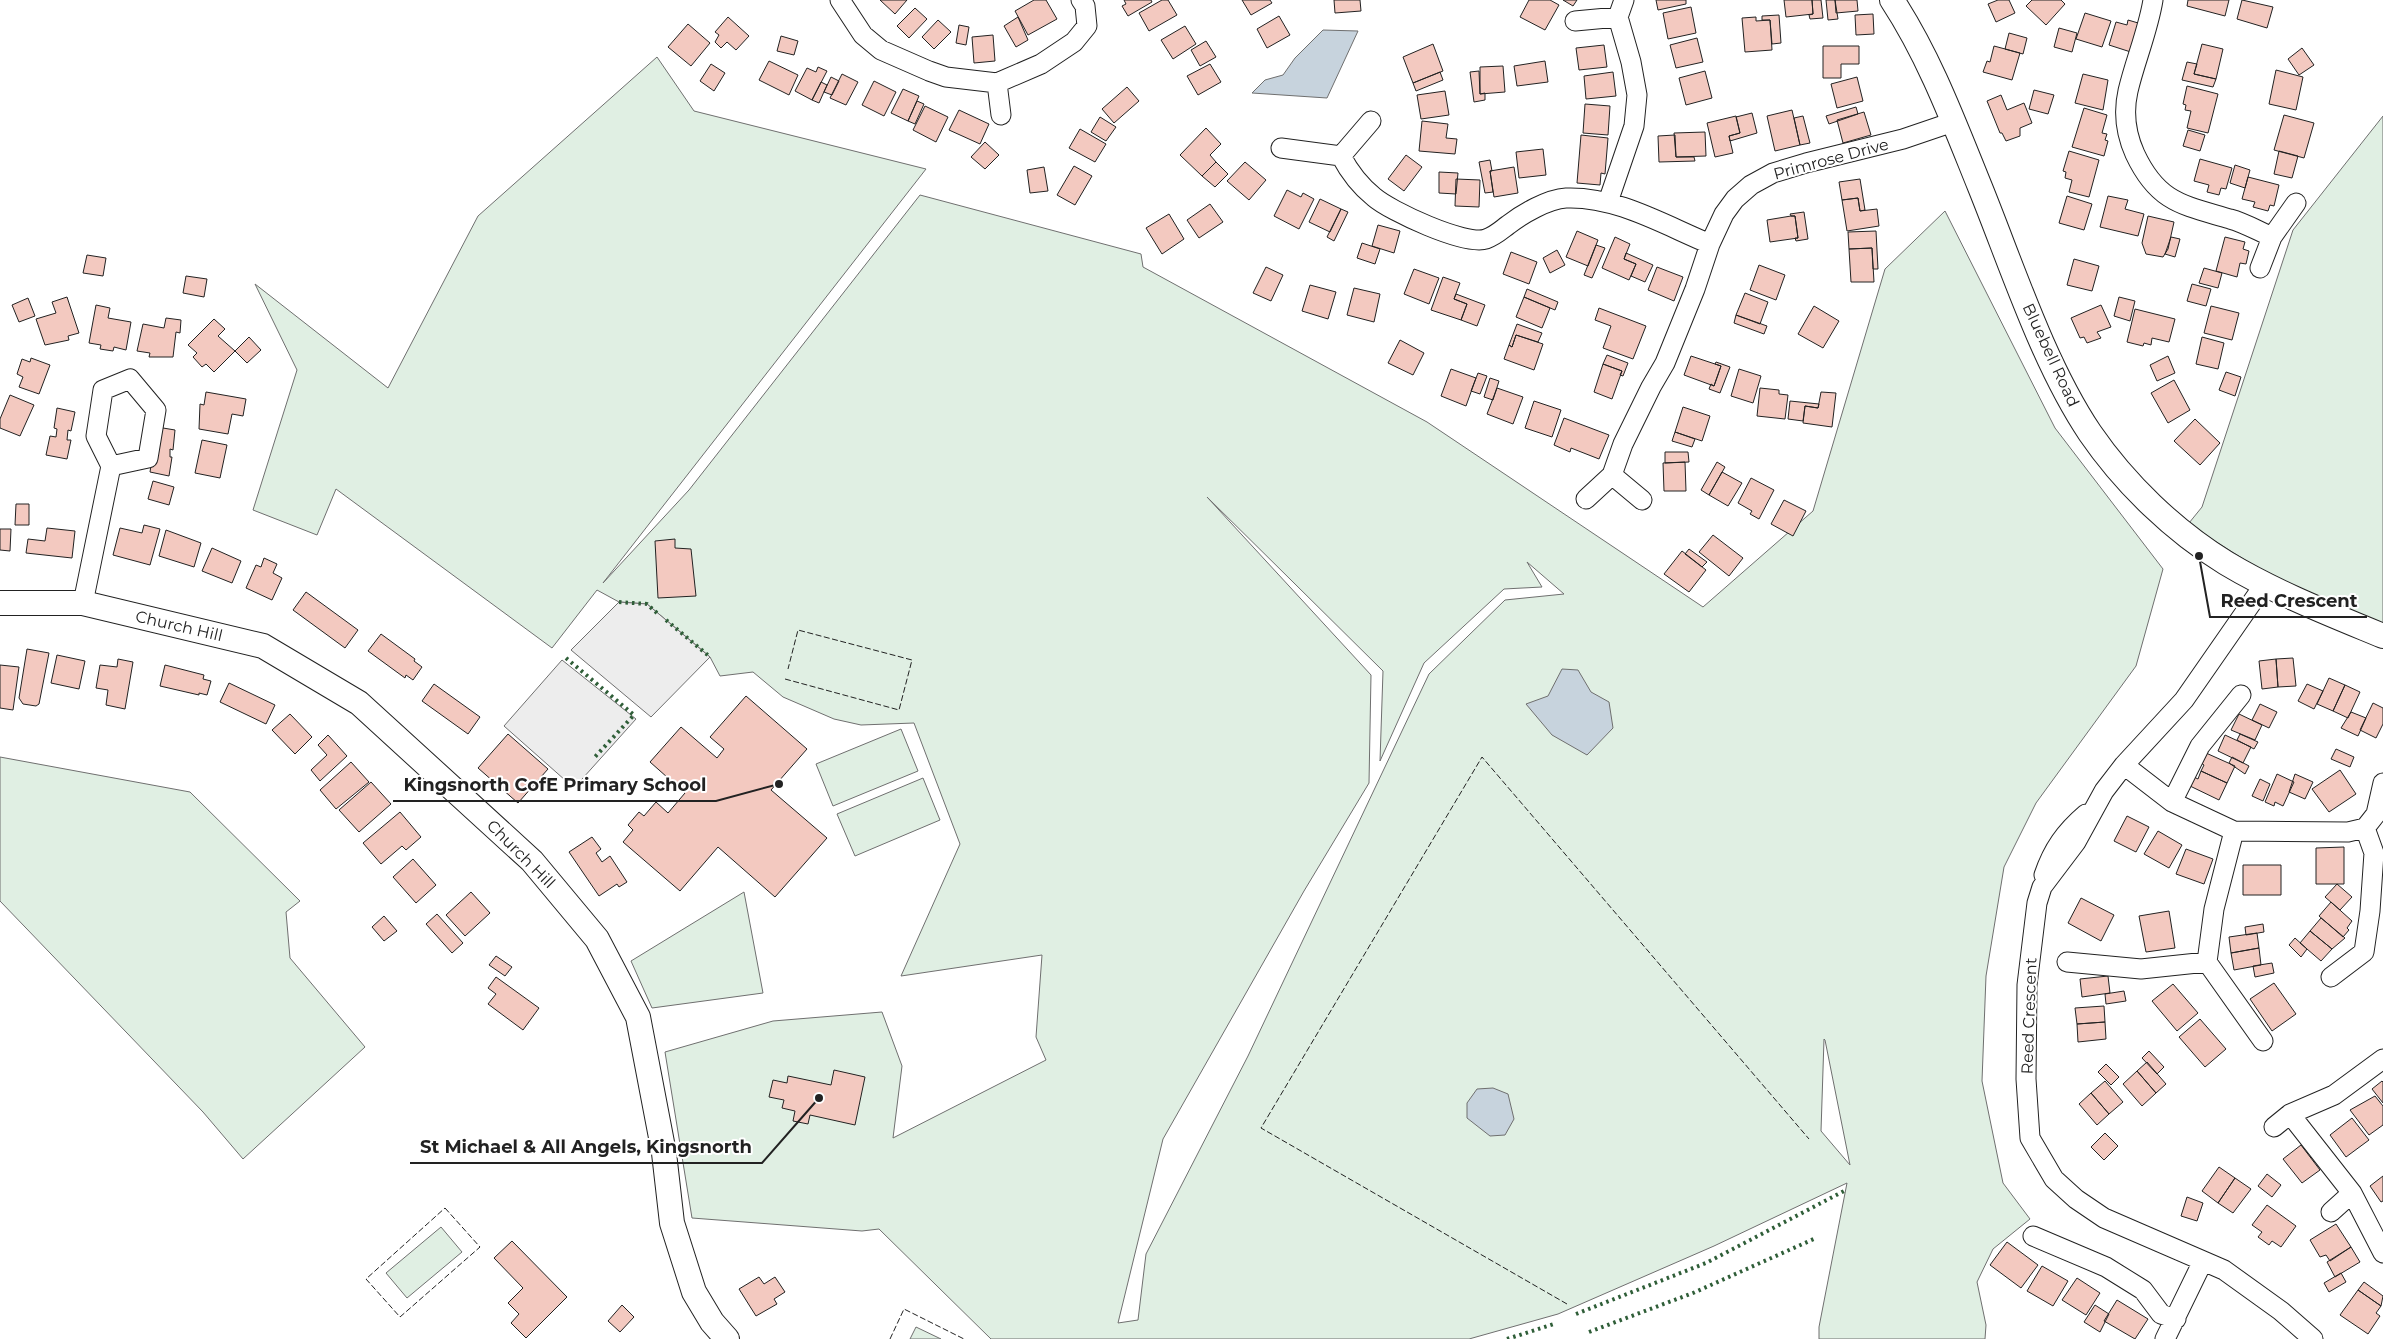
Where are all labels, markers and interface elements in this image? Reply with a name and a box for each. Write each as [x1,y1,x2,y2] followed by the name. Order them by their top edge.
[1771,134,1891,184] street label: Primrose Drive
[2019,300,2083,410] street label: Bluebell Road
[2210,584,2367,617] callout: Reed Crescent
[2220,590,2358,612] text: Reed Crescent
[134,607,224,645] street label: Church Hill
[393,768,716,801] callout: Kingsnorth CofE Primary School
[404,774,707,796] text: Kingsnorth CofE Primary School
[483,816,559,892] street label: Church Hill
[2017,957,2041,1075] street label: Reed Crescent
[410,1130,762,1163] callout: St Michael & All Angels, Kingsnorth
[420,1136,752,1158] text: St Michael & All Angels, Kingsnorth

